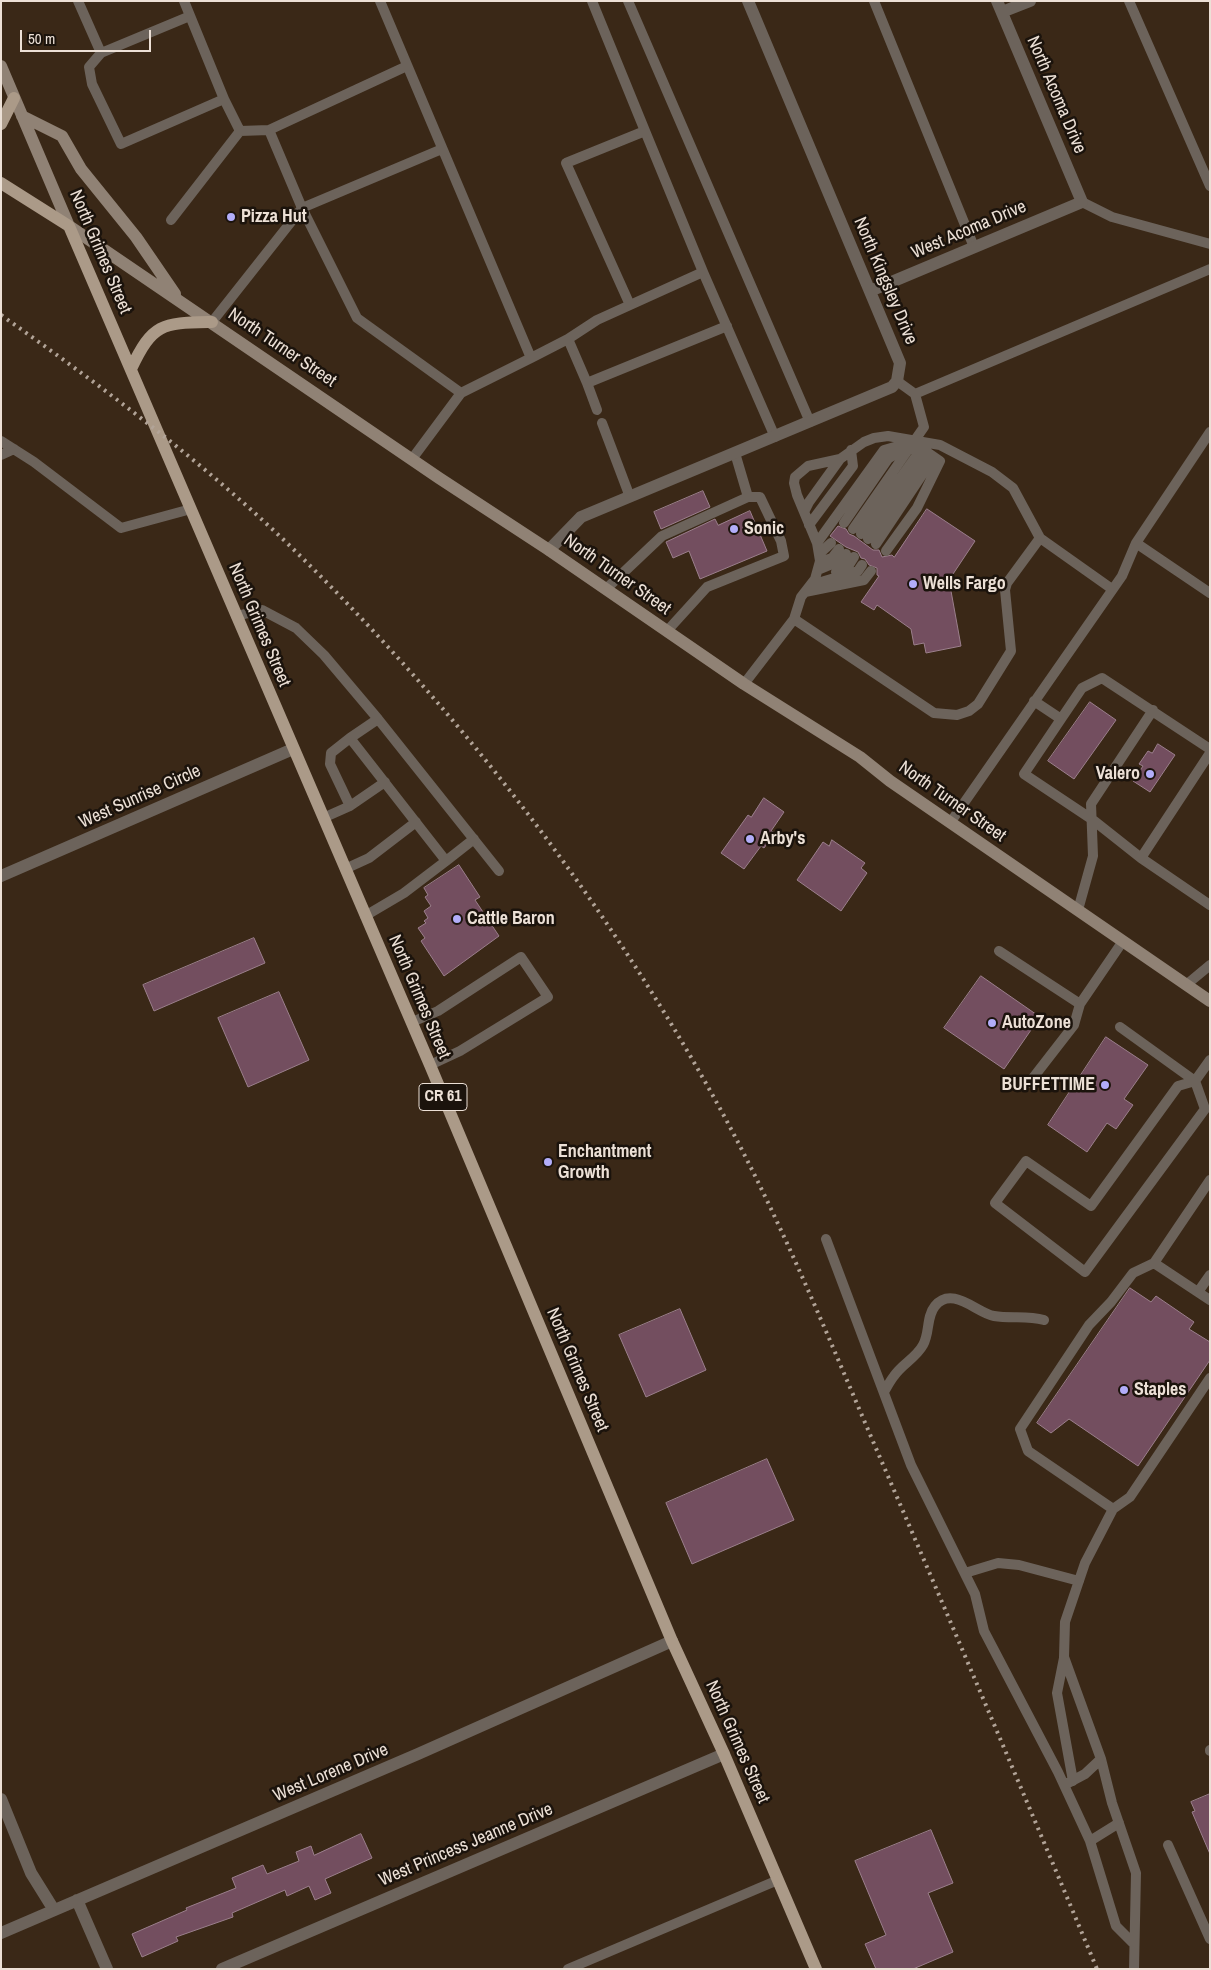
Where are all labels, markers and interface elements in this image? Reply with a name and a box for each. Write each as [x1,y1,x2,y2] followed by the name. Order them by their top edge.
[22,20,154,52] scale bar
[28,28,55,49] text: 50 m
[1022,33,1090,157] street label: North Acoma Drive
[64,187,136,317] street label: North Grimes Street
[908,196,1030,264] street label: West Acoma Drive
[241,206,307,228] place label: Pizza Hut
[225,211,237,223] marker: Pizza Hut
[848,214,922,348] street label: North Kingsley Drive
[224,304,340,392] street label: North Turner Street
[744,518,784,540] place label: Sonic
[728,523,740,535] marker: Sonic
[559,530,675,620] street label: North Turner Street
[223,560,295,690] street label: North Grimes Street
[923,573,1006,595] place label: Wells Fargo
[907,578,919,590] marker: Wells Fargo
[894,757,1010,847] street label: North Turner Street
[76,760,204,834] street label: West Sunrise Circle
[1096,763,1140,785] place label: Valero
[1144,768,1156,780] marker: Valero
[760,828,805,850] place label: Arby's
[744,833,756,845] marker: Arby's
[467,908,555,930] place label: Cattle Baron
[451,913,463,925] marker: Cattle Baron
[383,932,455,1062] street label: North Grimes Street
[1002,1012,1071,1034] place label: AutoZone
[986,1017,998,1029] marker: AutoZone
[1002,1074,1095,1096] place label: BUFFETTIME
[1099,1079,1111,1091] marker: BUFFETTIME
[419,1084,467,1110] road number: CR 61
[558,1141,651,1184] place label: Enchantment Growth
[542,1156,554,1168] marker: Enchantment Growth
[541,1305,613,1435] street label: North Grimes Street
[1134,1379,1187,1401] place label: Staples
[1118,1384,1130,1396] marker: Staples
[700,1677,774,1807] street label: North Grimes Street
[270,1739,392,1807] street label: West Lorene Drive
[376,1799,556,1891] street label: West Princess Jeanne Drive

